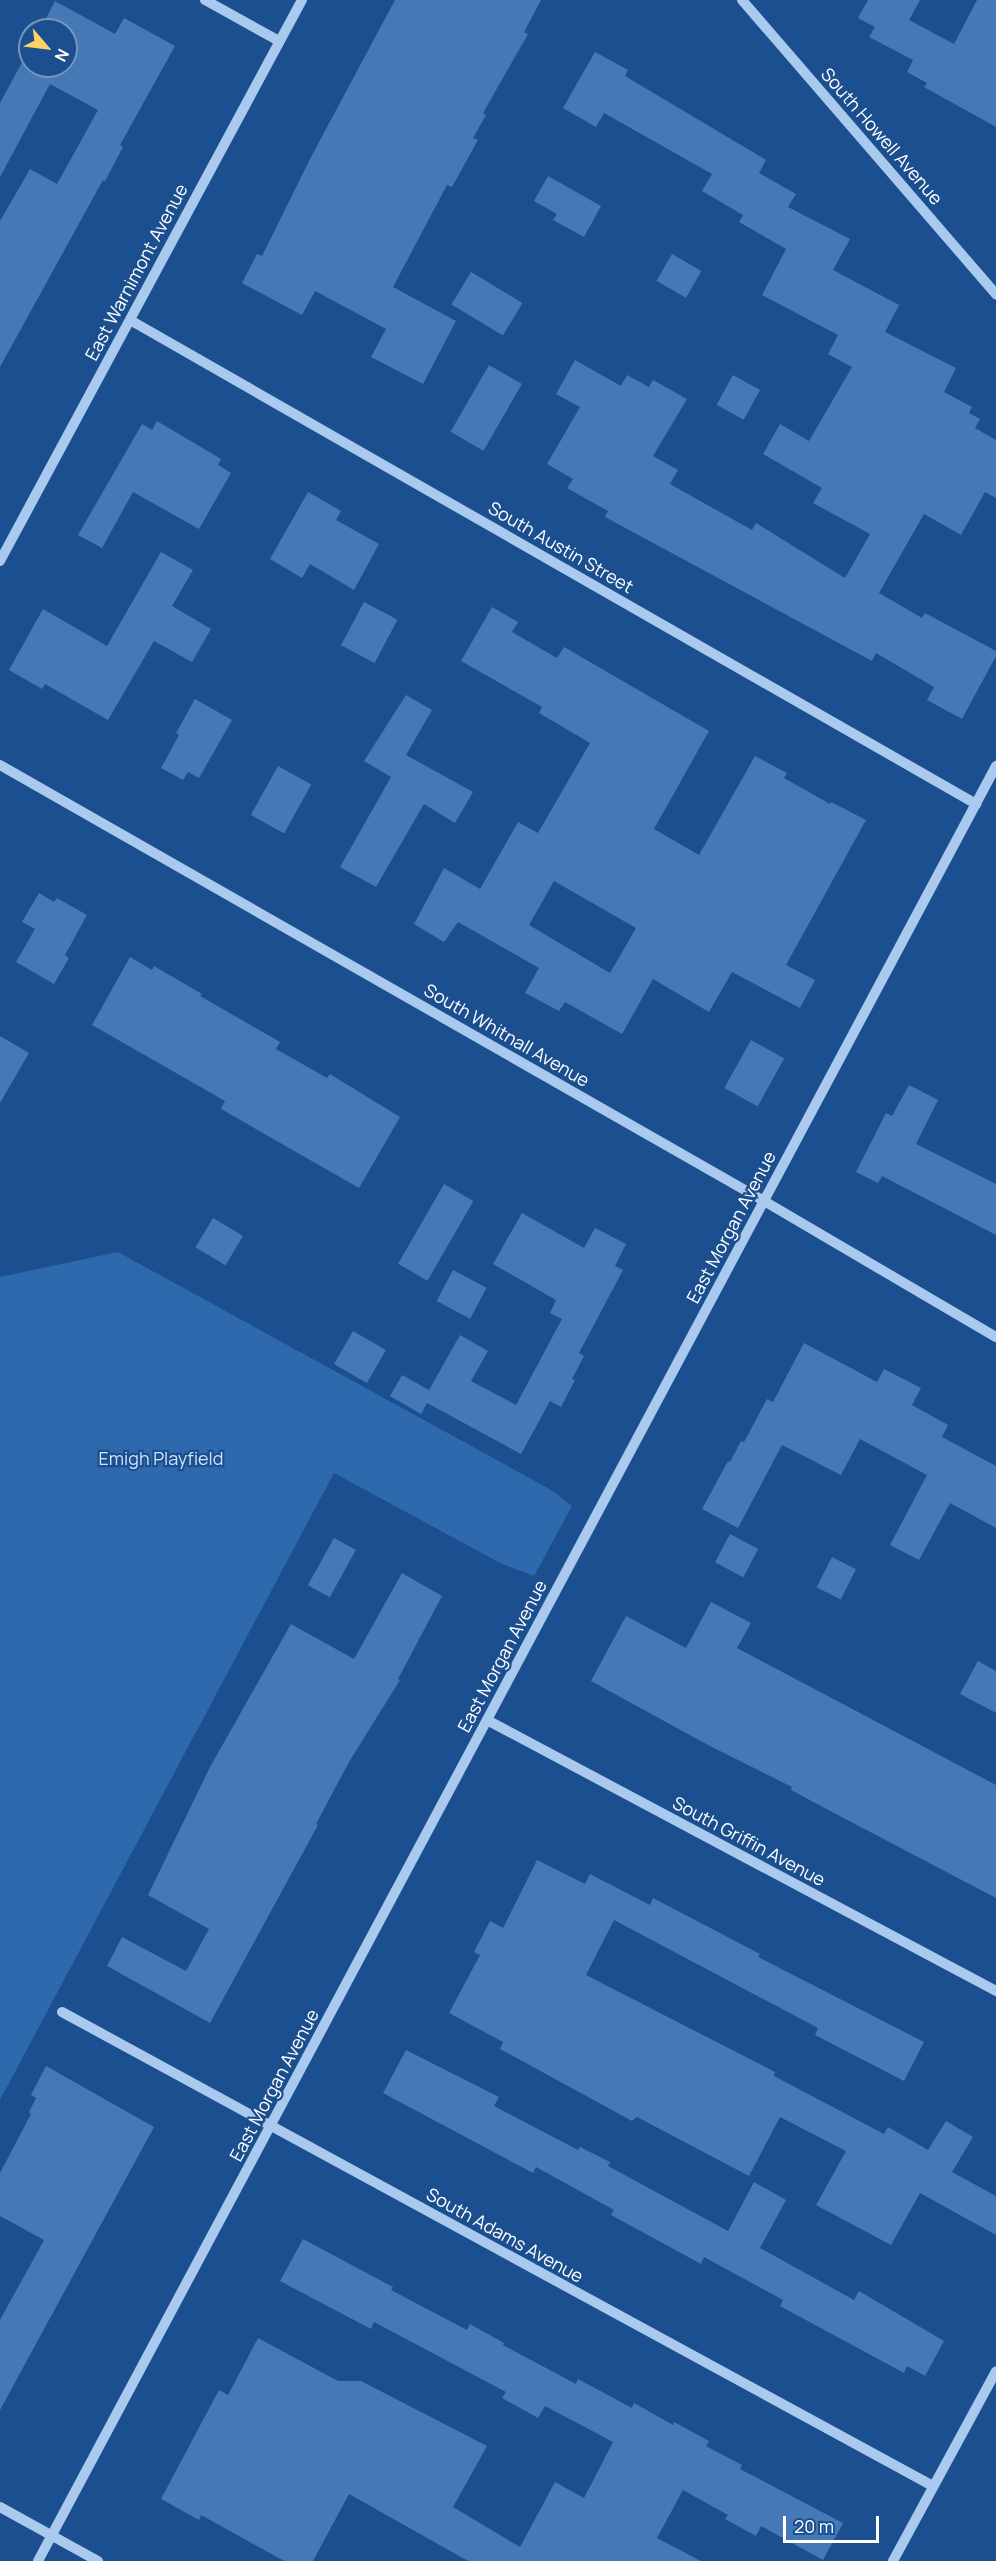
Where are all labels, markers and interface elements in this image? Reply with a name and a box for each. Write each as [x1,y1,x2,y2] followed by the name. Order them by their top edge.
[18,18,78,78] north arrow
[50,45,75,66] text: N
[817,63,947,209] street label: South Howell Avenue
[80,180,192,364] street label: East Warnimont Avenue
[485,497,637,597] street label: South Austin Street
[421,979,593,1091] street label: South Whitnall Avenue
[682,1147,780,1307] street label: East Morgan Avenue
[99,1447,223,1469] park label: Emigh Playfield
[453,1576,551,1736] street label: East Morgan Avenue
[669,1792,829,1890] street label: South Griffin Avenue
[225,2005,323,2165] street label: East Morgan Avenue
[423,2183,587,2287] street label: South Adams Avenue
[786,2504,882,2542] scale bar
[794,2514,834,2538] text: 20 m

